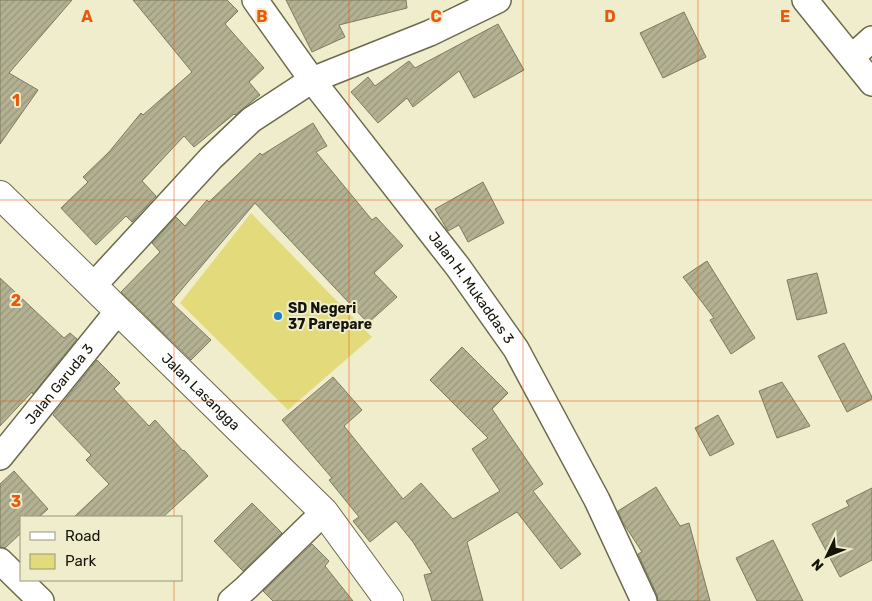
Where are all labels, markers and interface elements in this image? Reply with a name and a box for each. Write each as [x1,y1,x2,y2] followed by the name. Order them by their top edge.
[81,7,93,26] text: A
[256,7,268,26] text: B
[430,7,442,26] text: C
[604,7,616,26] text: D
[780,7,790,26] text: E
[12,91,20,110] text: 1
[425,228,518,347] street label: Jalan H. Mukaddas 3
[11,291,21,310] text: 2
[288,300,372,333] place label: SD Negeri 37 Parepare
[272,310,284,322] marker: SD Negeri 37 Parepare
[21,340,97,428] street label: Jalan Garuda 3
[158,349,244,434] street label: Jalan Lasangga
[11,492,21,511] text: 3
[20,516,182,581] legend
[65,527,101,545] text: Road
[802,531,852,581] north arrow
[65,552,96,570] text: Park
[808,555,828,574] text: N

